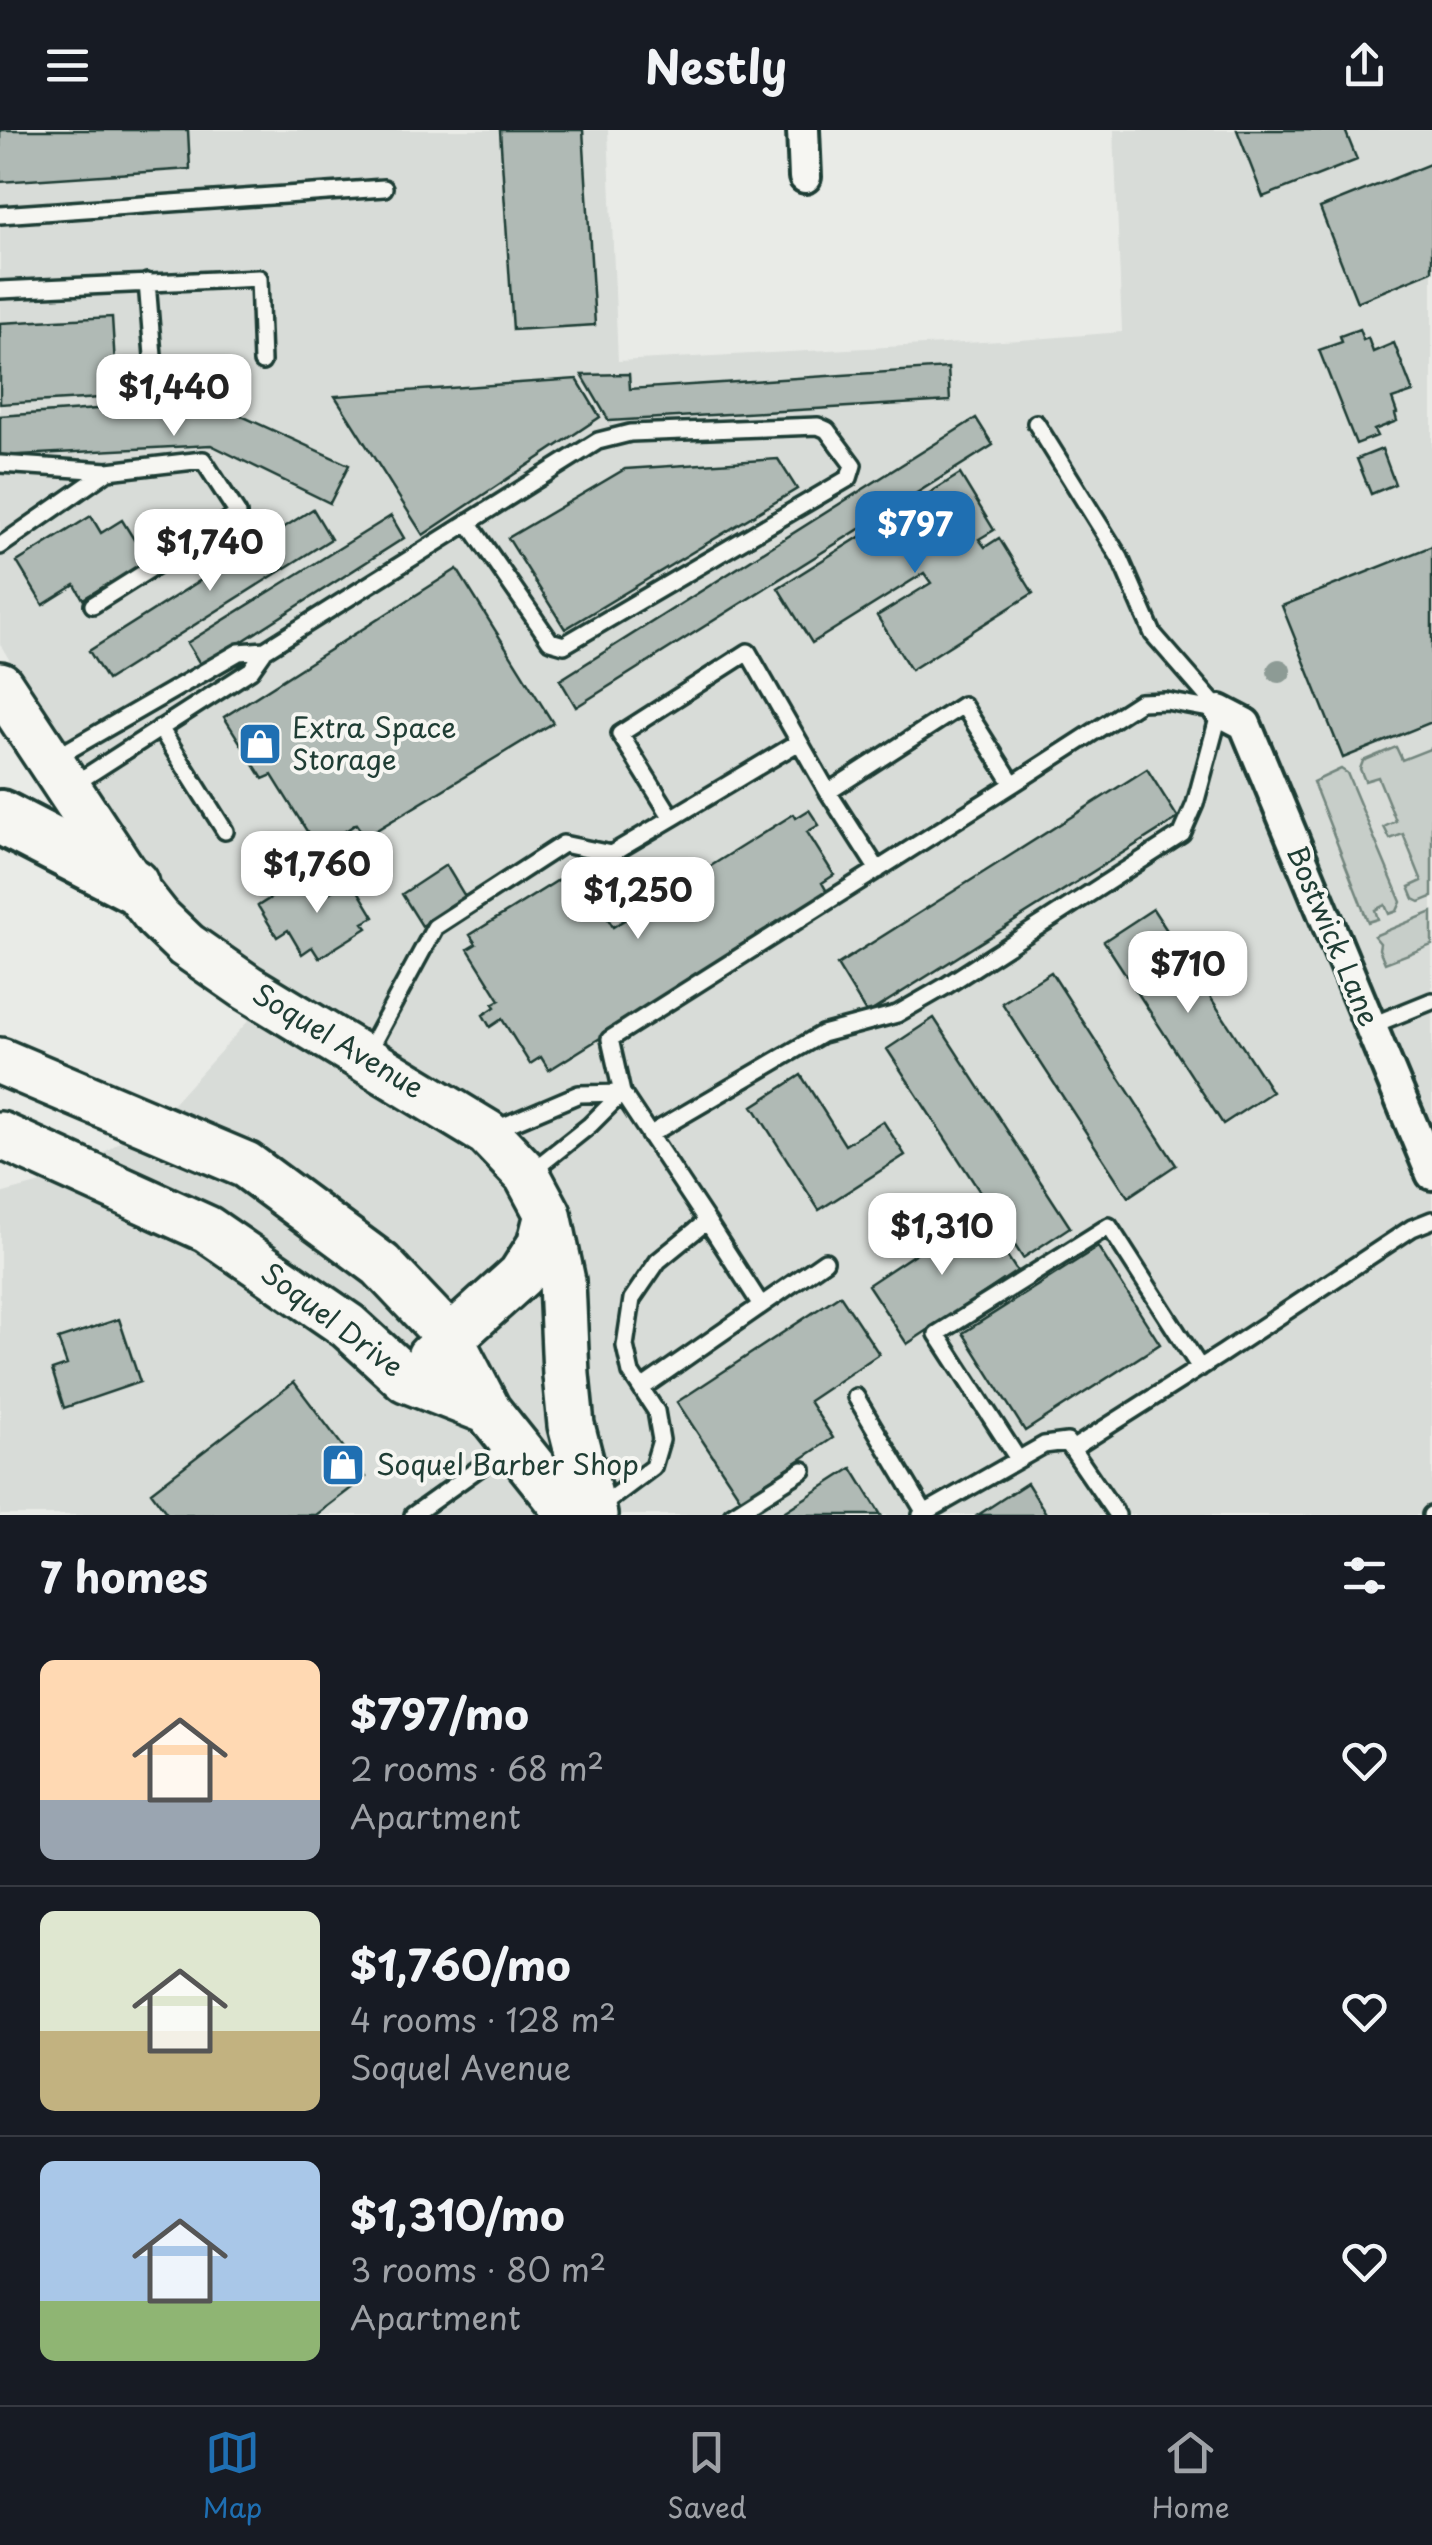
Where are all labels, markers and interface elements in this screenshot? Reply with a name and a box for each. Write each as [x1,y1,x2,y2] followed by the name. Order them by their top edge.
[645,31,787,99] text: Nestly
[40,38,95,93] icon: menu
[1337,38,1392,93] icon: share
[93,354,255,439] pin: $1,440
[118,362,230,410] text: $1,440
[856,491,974,576] pin: $797
[877,499,953,547] text: $797
[129,509,291,594] pin: $1,740
[156,517,264,565] text: $1,740
[292,705,457,780] place label: Extra Space Storage
[237,721,283,767] shop icon: Extra Space Storage
[236,831,398,916] pin: $1,760
[1277,838,1392,1033] street label: Bostwick Lane
[263,839,371,887] text: $1,760
[557,857,719,942] pin: $1,250
[583,865,693,913] text: $1,250
[1129,931,1247,1016] pin: $710
[1150,939,1226,987] text: $710
[245,971,433,1108] street label: Soquel Avenue
[861,1193,1023,1278] pin: $1,310
[890,1201,994,1249] text: $1,310
[253,1251,413,1387] street label: Soquel Drive
[320,1442,366,1488] shop icon: Soquel Barber Shop
[376,1442,639,1485] place label: Soquel Barber Shop
[40,1544,208,1607] text: 7 homes
[1337,1548,1392,1603] icon: filters
[350,1681,529,1744] text: $797/mo
[120,1700,240,1820] icon: home
[1337,1733,1392,1788] icon: heart
[350,1744,604,1792] text: 2 rooms · 68 m²
[350,1792,521,1840] text: Apartment
[350,1932,571,1995] text: $1,760/mo
[120,1951,240,2071] icon: home
[1337,1984,1392,2039] icon: heart
[350,1995,616,2043] text: 4 rooms · 128 m²
[350,2043,571,2091] text: Soquel Avenue
[350,2182,565,2245] text: $1,310/mo
[120,2201,240,2321] icon: home
[1337,2234,1392,2289] icon: heart
[350,2245,606,2293] text: 3 rooms · 80 m²
[350,2293,521,2341] text: Apartment
[202,2425,262,2528] tab: Map
[667,2425,747,2528] tab: Saved
[1152,2425,1230,2528] tab: Home

